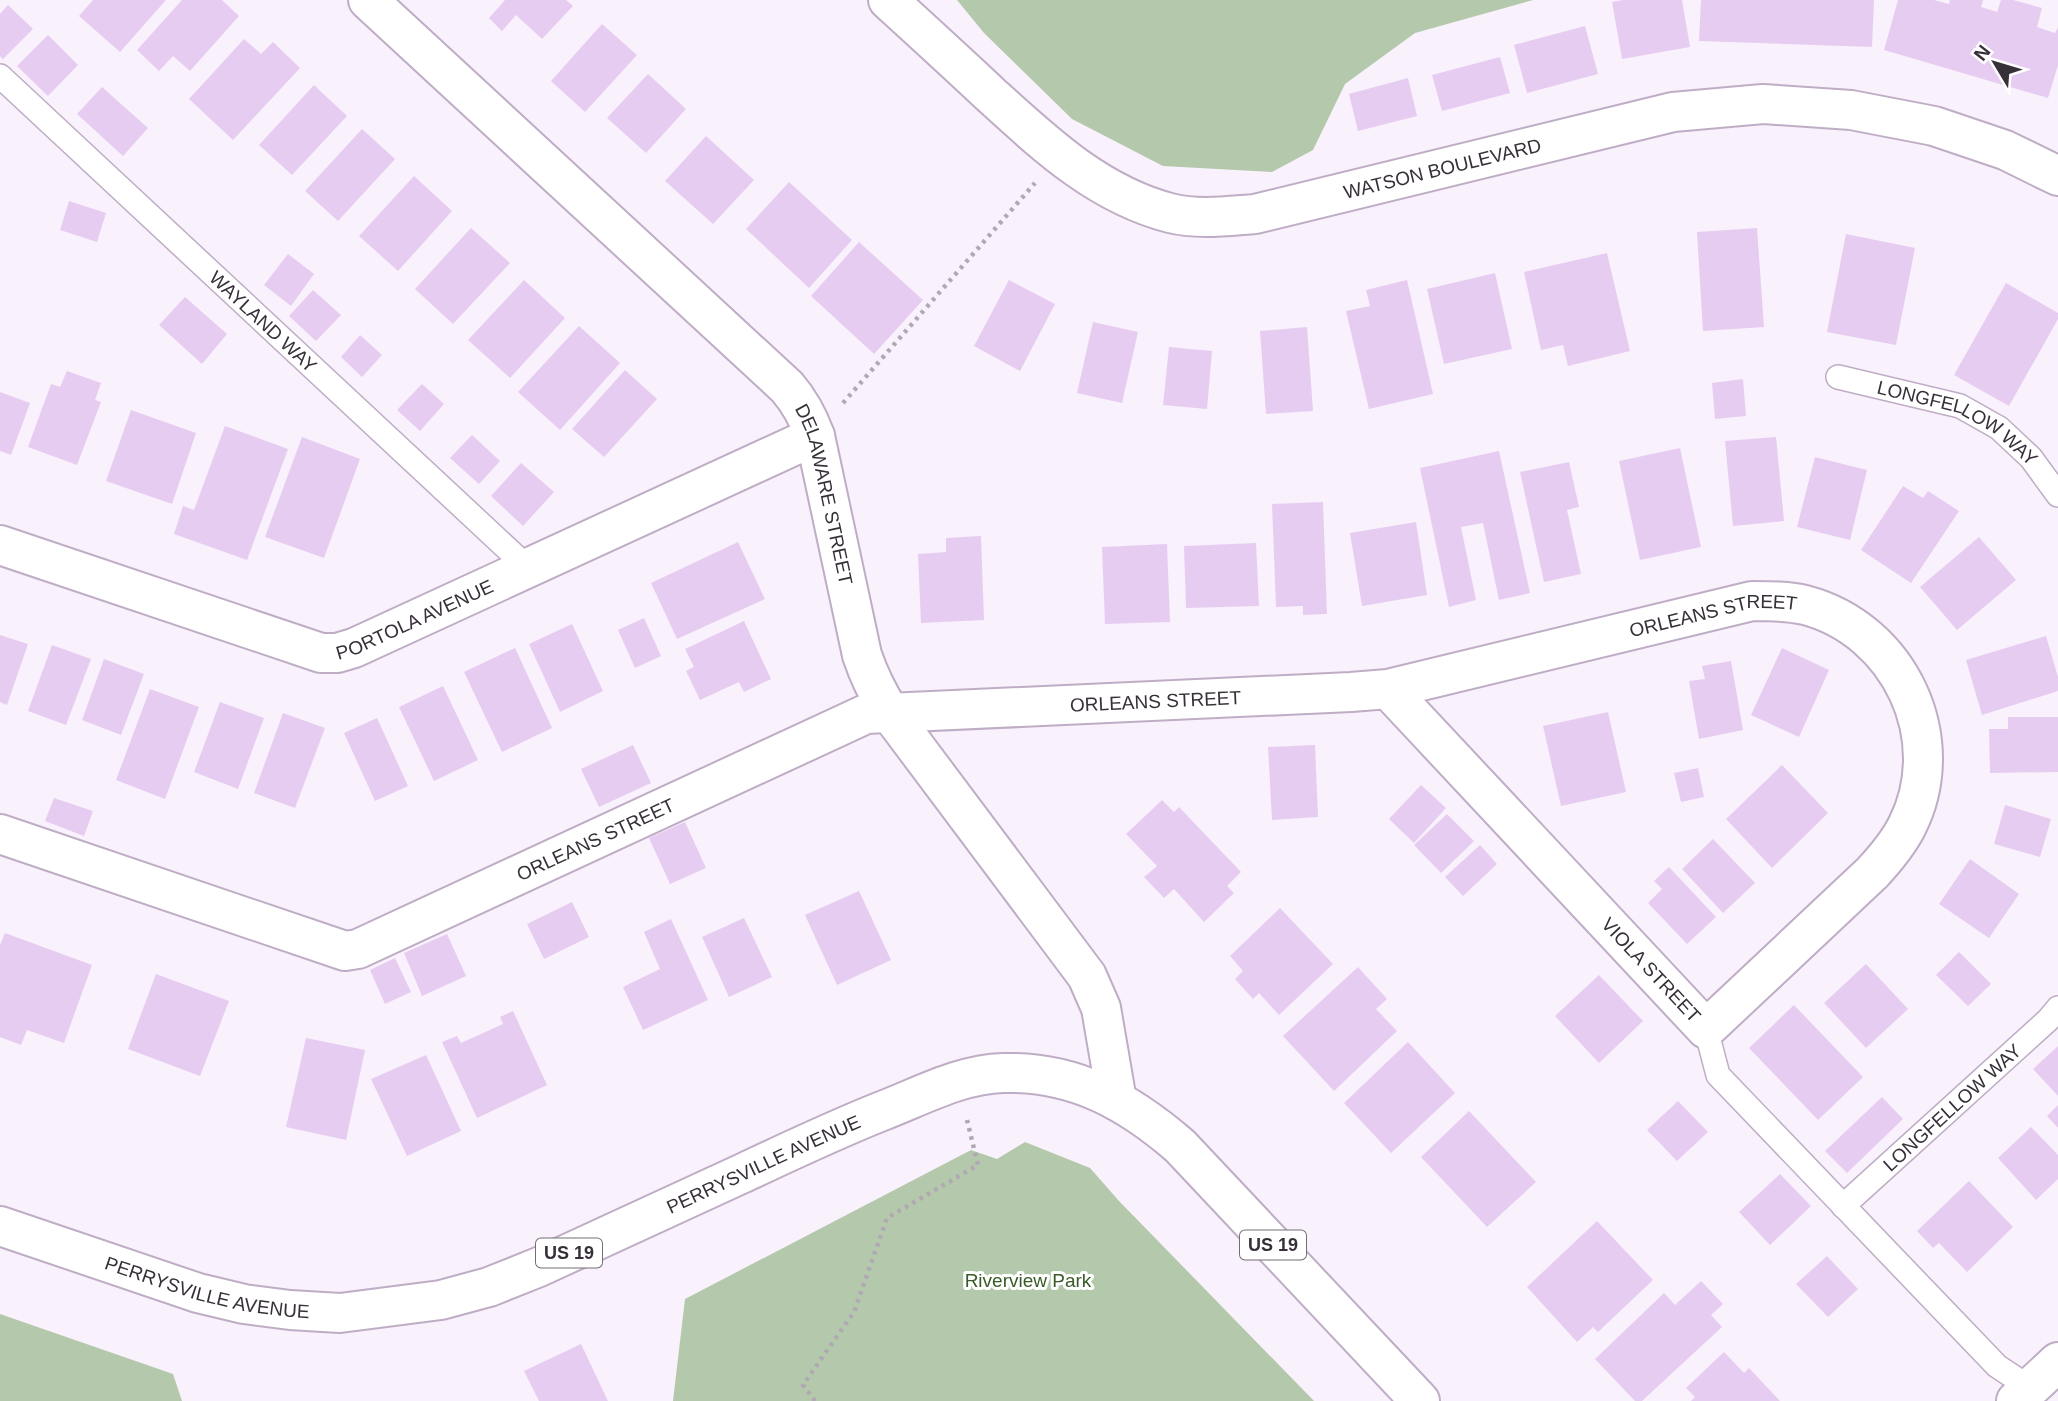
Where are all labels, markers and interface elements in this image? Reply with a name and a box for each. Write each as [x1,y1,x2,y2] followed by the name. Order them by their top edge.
[1960,28,2030,98] north arrow
[1969,41,1994,65] text: N
[1341,134,1543,202] street label: WATSON BOULEVARD
[206,267,321,376] street label: WAYLAND WAY
[1875,376,2042,469] street label: LONGFELLOW WAY
[791,400,857,587] street label: DELAWARE STREET
[333,575,496,663] street label: PORTOLA AVENUE
[1627,590,1799,641] street label: ORLEANS STREET
[1070,686,1242,715] street label: ORLEANS STREET
[513,794,678,885] street label: ORLEANS STREET
[1597,913,1705,1027] street label: VIOLA STREET
[1879,1039,2025,1175] street label: LONGFELLOW WAY
[663,1111,863,1217] street label: PERRYSVILLE AVENUE
[1240,1230,1306,1260] road number: US 19
[536,1238,602,1268] road number: US 19
[102,1252,310,1322] street label: PERRYSVILLE AVENUE
[965,1270,1092,1291] park label: Riverview Park

